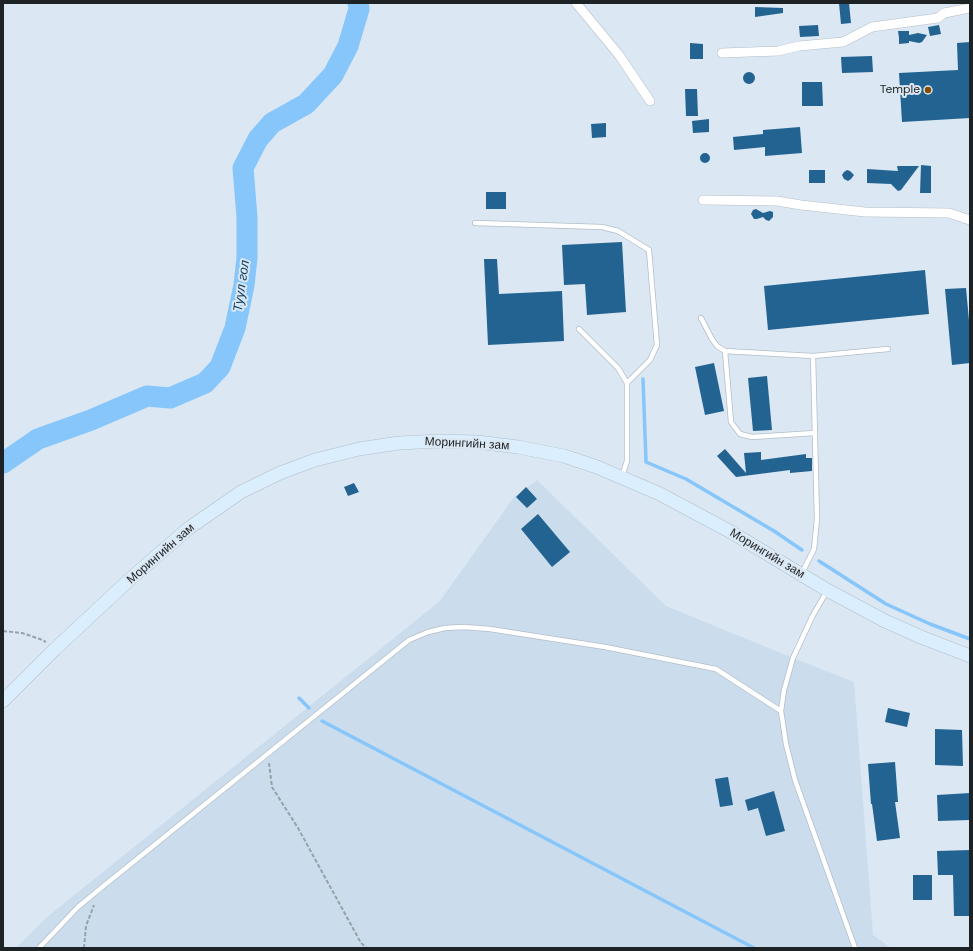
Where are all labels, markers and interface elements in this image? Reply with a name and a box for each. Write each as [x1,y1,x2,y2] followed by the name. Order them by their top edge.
[880,83,920,97] place label: Temple
[923,85,933,95] marker: Temple
[231,259,253,313] water label: Туул гол
[424,435,510,453] street label: Морингийн зам
[124,521,198,587] street label: Морингийн зам
[727,526,807,582] street label: Морингийн зам

